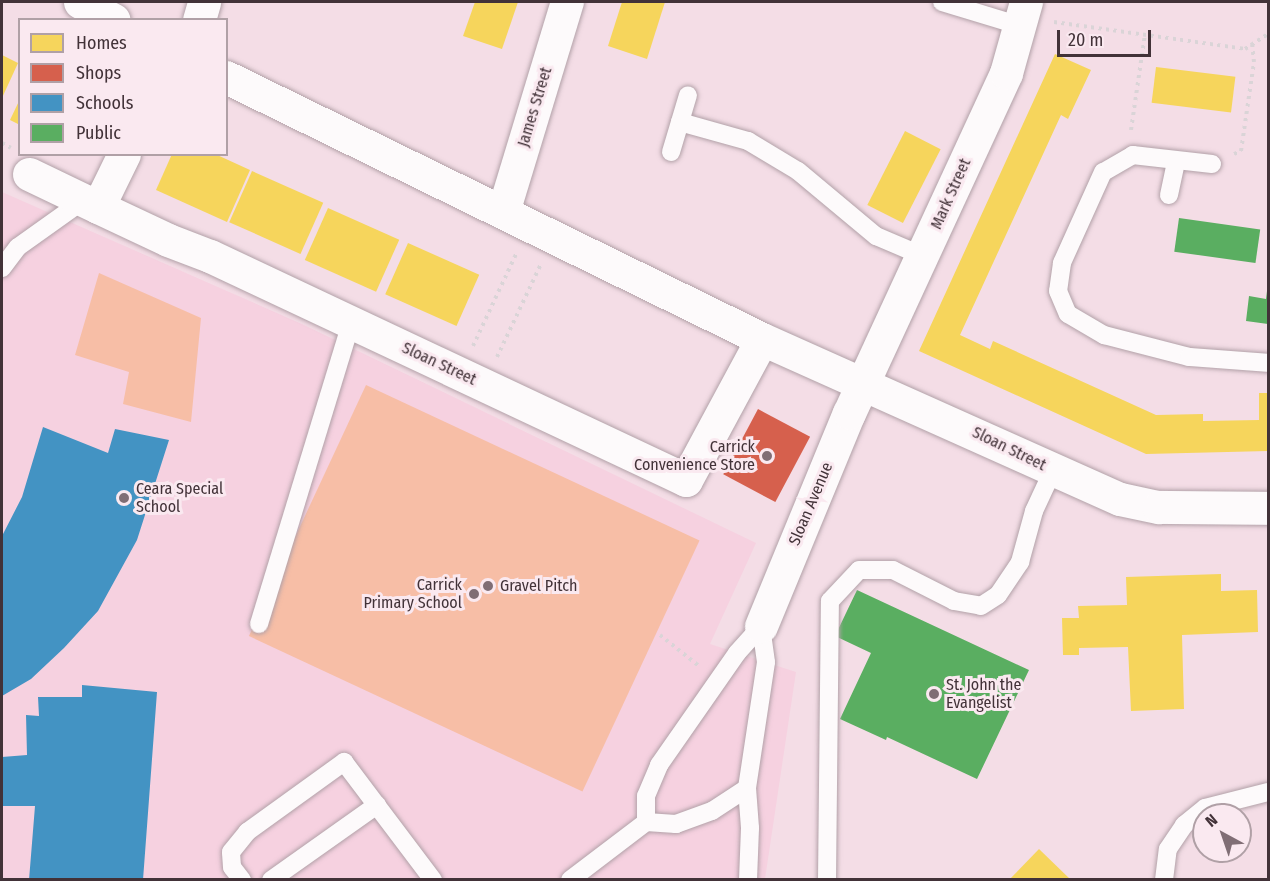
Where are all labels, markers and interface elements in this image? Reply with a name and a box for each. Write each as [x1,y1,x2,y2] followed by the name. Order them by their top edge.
[18,18,228,156] legend
[1060,18,1154,56] scale bar
[1068,29,1103,51] text: 20 m
[76,32,127,54] text: Homes
[76,62,121,84] text: Shops
[514,65,556,149] street label: James Street
[76,92,134,114] text: Schools
[76,122,121,144] text: Public
[927,156,975,232] street label: Mark Street
[399,338,479,390] street label: Sloan Street
[969,423,1049,475] street label: Sloan Street
[634,437,755,475] place label: Carrick Convenience Store
[760,449,774,463] marker: Carrick Convenience Store
[785,460,837,548] street label: Sloan Avenue
[136,479,223,517] place label: Ceara Special School
[117,491,131,505] marker: Ceara Special School
[363,575,462,613] place label: Carrick Primary School
[500,576,577,596] place label: Gravel Pitch
[481,579,495,593] marker: Gravel Pitch
[467,587,481,601] marker: Carrick Primary School
[946,675,1021,713] place label: St. John the Evangelist
[927,687,941,701] marker: St. John the Evangelist
[1192,803,1252,863] north arrow
[1202,810,1221,831] text: N

